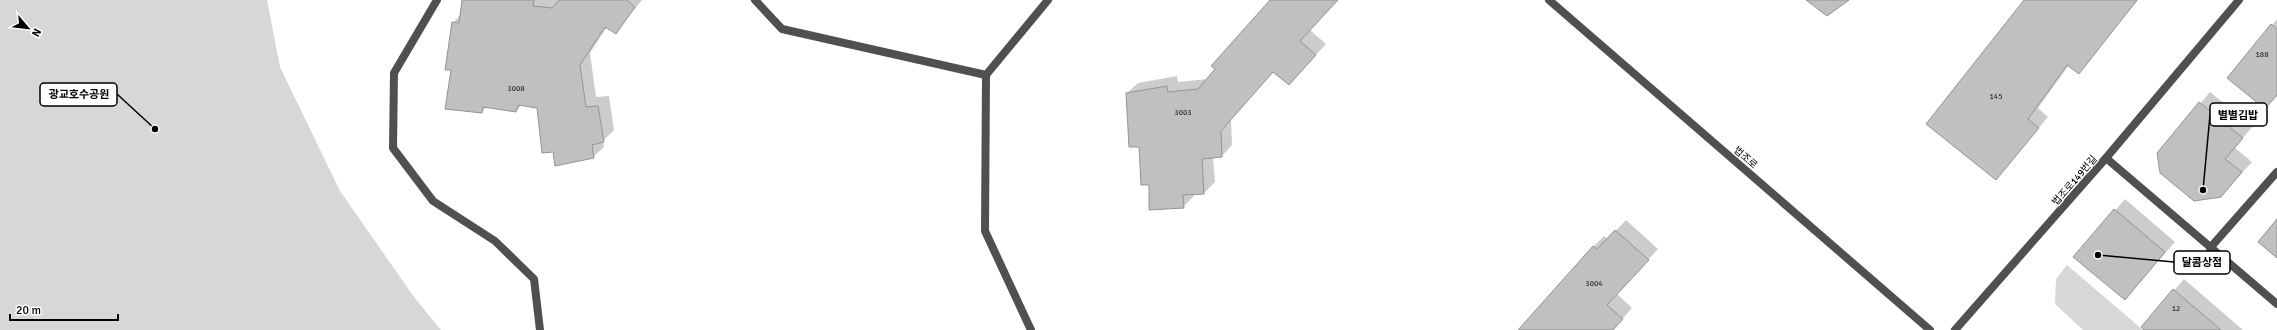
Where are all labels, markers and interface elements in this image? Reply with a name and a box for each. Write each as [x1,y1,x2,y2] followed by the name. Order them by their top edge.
[8,8,48,48] north arrow
[29,26,44,39] text: N
[2256,49,2268,59] house number: 188
[40,83,117,106] callout: 광교호수공원
[507,83,525,93] house number: 3008
[49,88,109,101] text: 광교호수공원
[1990,91,2002,101] house number: 145
[2210,103,2267,126] callout: 별별김밥
[1174,107,1192,117] house number: 3003
[2218,109,2258,122] text: 별별김밥
[1731,144,1760,171] street label: 법조로
[2050,153,2100,208] street label: 법조로149번길
[2174,251,2230,274] callout: 달콤상점
[2182,256,2222,269] text: 달콤상점
[1585,278,1603,288] house number: 3004
[10,296,118,322] scale bar
[16,303,41,318] text: 20 m
[2172,303,2180,313] house number: 12

